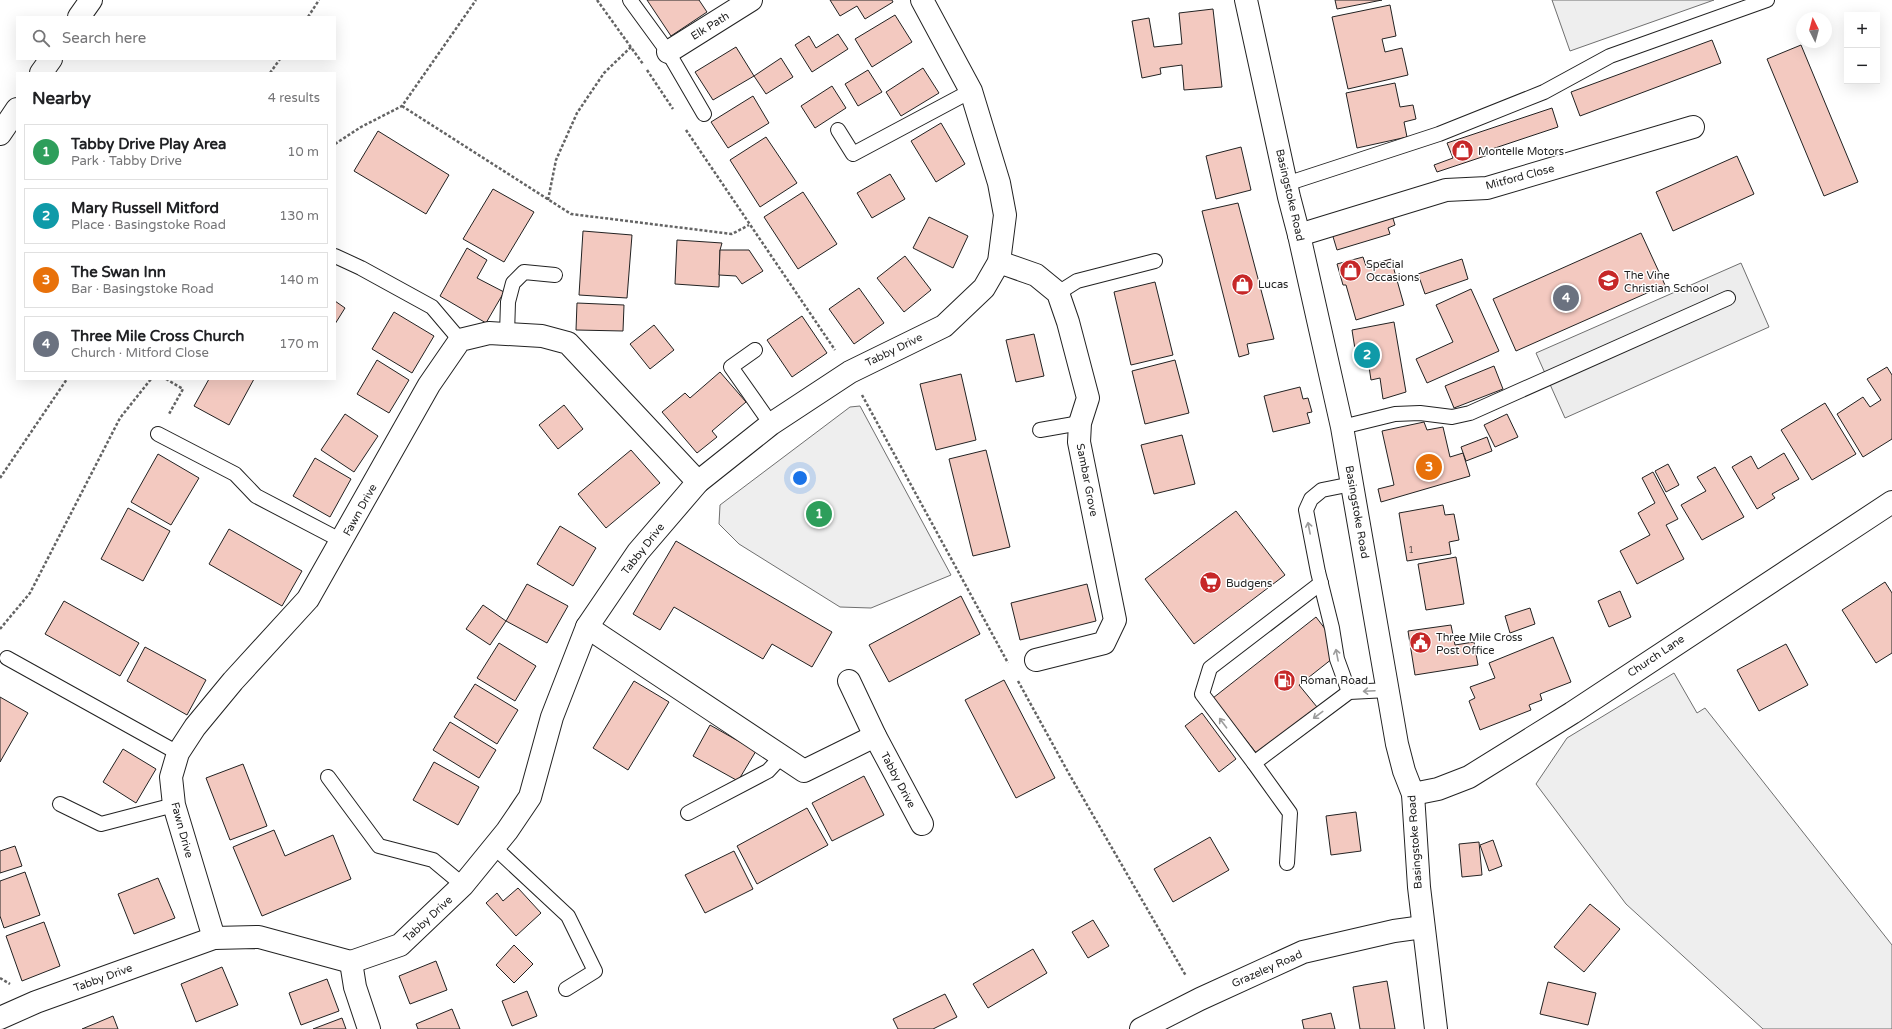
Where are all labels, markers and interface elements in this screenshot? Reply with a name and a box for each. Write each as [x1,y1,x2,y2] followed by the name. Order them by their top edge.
[688,9,732,43] street label: Elk Path
[1796,12,1832,48] north arrow
[1844,12,1880,84] map controls
[1844,12,1880,48] button: +
[16,16,336,60] search box
[30,27,52,49] icon: search
[62,29,146,47] text: Search here
[1844,48,1880,84] button: −
[32,88,91,109] text: Nearby
[268,90,320,106] text: 4 results
[71,135,227,153] text: Tabby Drive Play Area
[1449,138,1475,164] shop icon: Montelle Motors
[42,144,50,160] text: 1
[287,144,319,160] text: 10 m
[1478,145,1564,158] place label: Montelle Motors
[1273,148,1307,242] street label: Basingstoke Road
[71,153,182,169] text: Park · Tabby Drive
[1484,162,1556,192] street label: Mitford Close
[71,199,219,217] text: Mary Russell Mitford
[42,208,50,224] text: 2
[279,208,319,224] text: 130 m
[71,217,226,233] text: Place · Basingstoke Road
[1337,257,1363,283] shop icon: Special Occasions
[1366,258,1419,284] place label: Special Occasions
[71,263,166,281] text: The Swan Inn
[1595,268,1621,294] school or university icon: The Vine Christian School
[1624,269,1709,295] place label: The Vine Christian School
[1229,271,1255,297] shop icon: Lucas
[42,272,50,288] text: 3
[279,272,319,288] text: 140 m
[1258,278,1288,291] place label: Lucas
[71,281,214,297] text: Bar · Basingstoke Road
[1553,283,1579,313] pin: 4
[71,327,244,345] text: Three Mile Cross Church
[863,331,925,369] street label: Tabby Drive
[42,336,50,352] text: 4
[279,336,319,352] text: 170 m
[1354,340,1380,370] pin: 2
[71,345,209,361] text: Church · Mitford Close
[1074,442,1100,518] street label: Sambar Grove
[1416,452,1442,482] pin: 3
[1342,465,1372,560] street label: Basingstoke Road
[790,468,810,488] your location
[340,482,380,538] street label: Fawn Drive
[806,499,832,529] pin: 1
[619,521,667,577] street label: Tabby Drive
[1305,522,1313,535] one-way arrow
[1408,545,1414,556] house number: 1
[1198,570,1224,596] supermarket icon: Budgens
[1226,577,1272,590] place label: Budgens
[1408,630,1434,656] public building icon: Three Mile Cross Post Office
[1436,631,1523,657] place label: Three Mile Cross Post Office
[1625,632,1687,680] street label: Church Lane
[1332,649,1340,662] one-way arrow
[1272,667,1298,693] fuel station icon: Roman Road
[1300,674,1368,687] place label: Roman Road
[1363,688,1376,695] one-way arrow
[1312,711,1323,719] one-way arrow
[1219,718,1228,729] one-way arrow
[878,750,918,810] street label: Tabby Drive
[1405,795,1425,889] street label: Basingstoke Road
[168,801,196,859] street label: Fawn Drive
[401,893,455,945] street label: Tabby Drive
[1230,948,1304,990] street label: Grazeley Road
[72,961,134,995] street label: Tabby Drive

